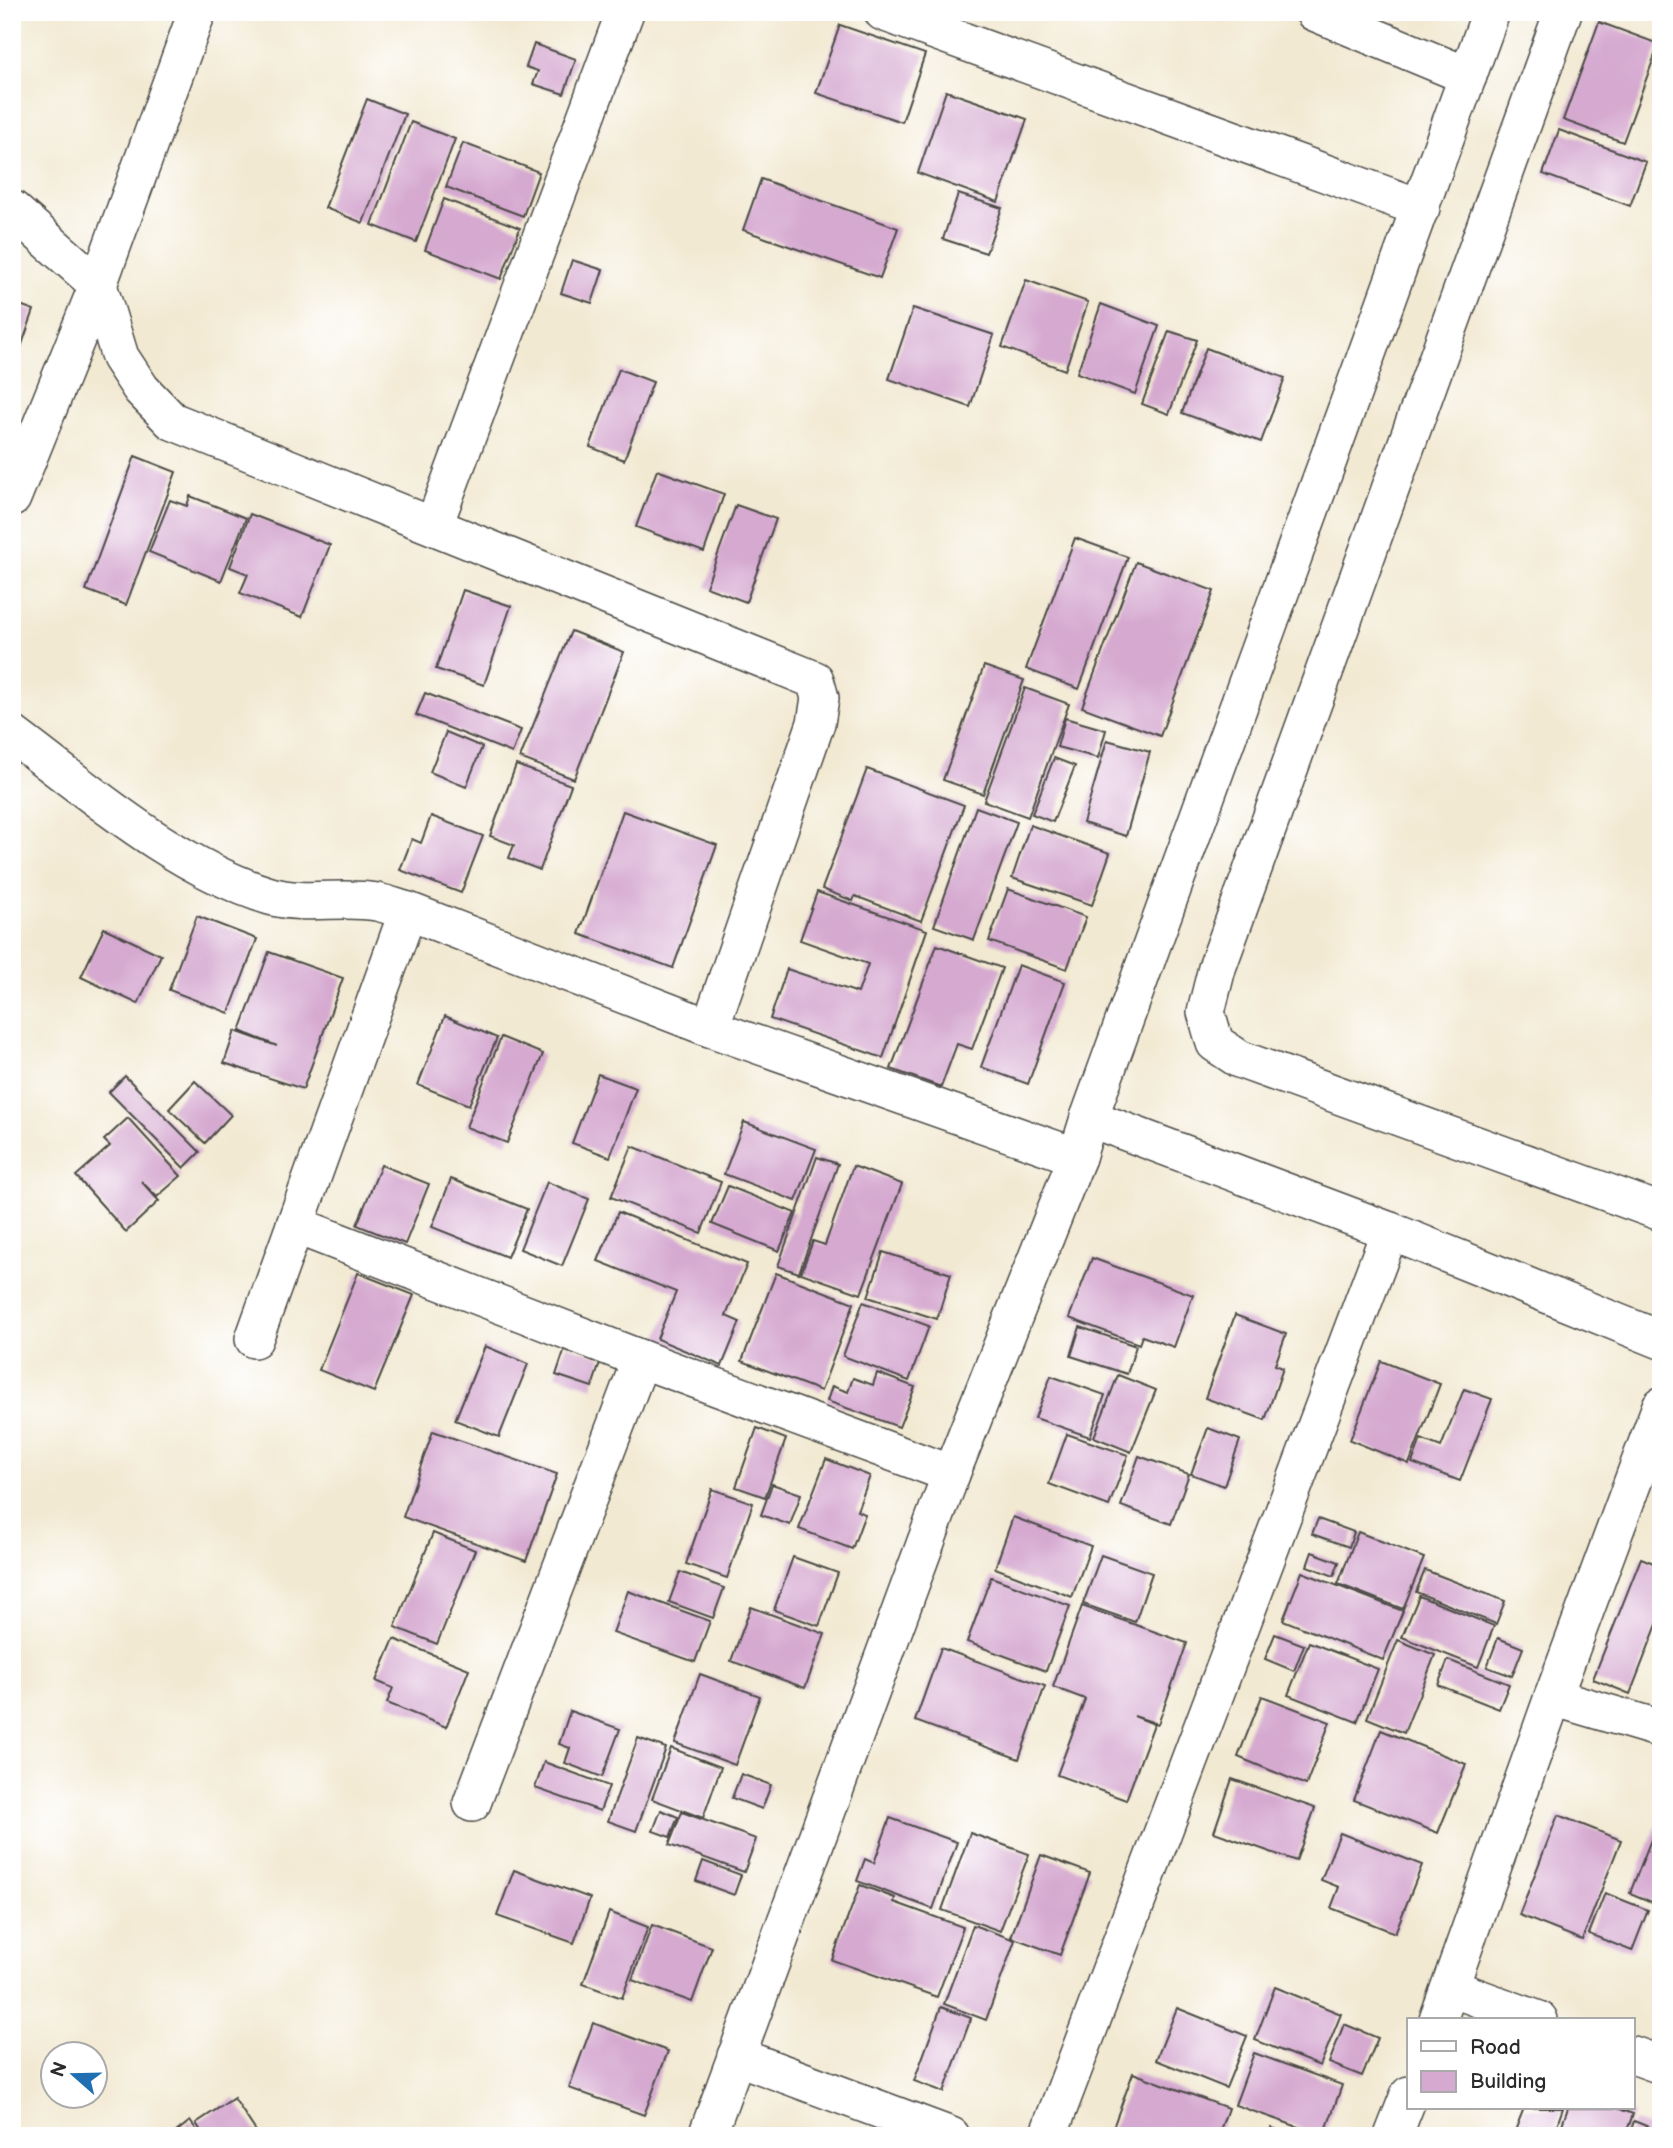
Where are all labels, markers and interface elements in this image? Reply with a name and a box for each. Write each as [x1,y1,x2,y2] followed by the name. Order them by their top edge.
[1407,2018,1634,2110] legend
[1470,2035,1521,2060] text: Road
[38,2039,108,2110] north arrow
[46,2059,73,2080] text: N
[1470,2069,1546,2094] text: Building

